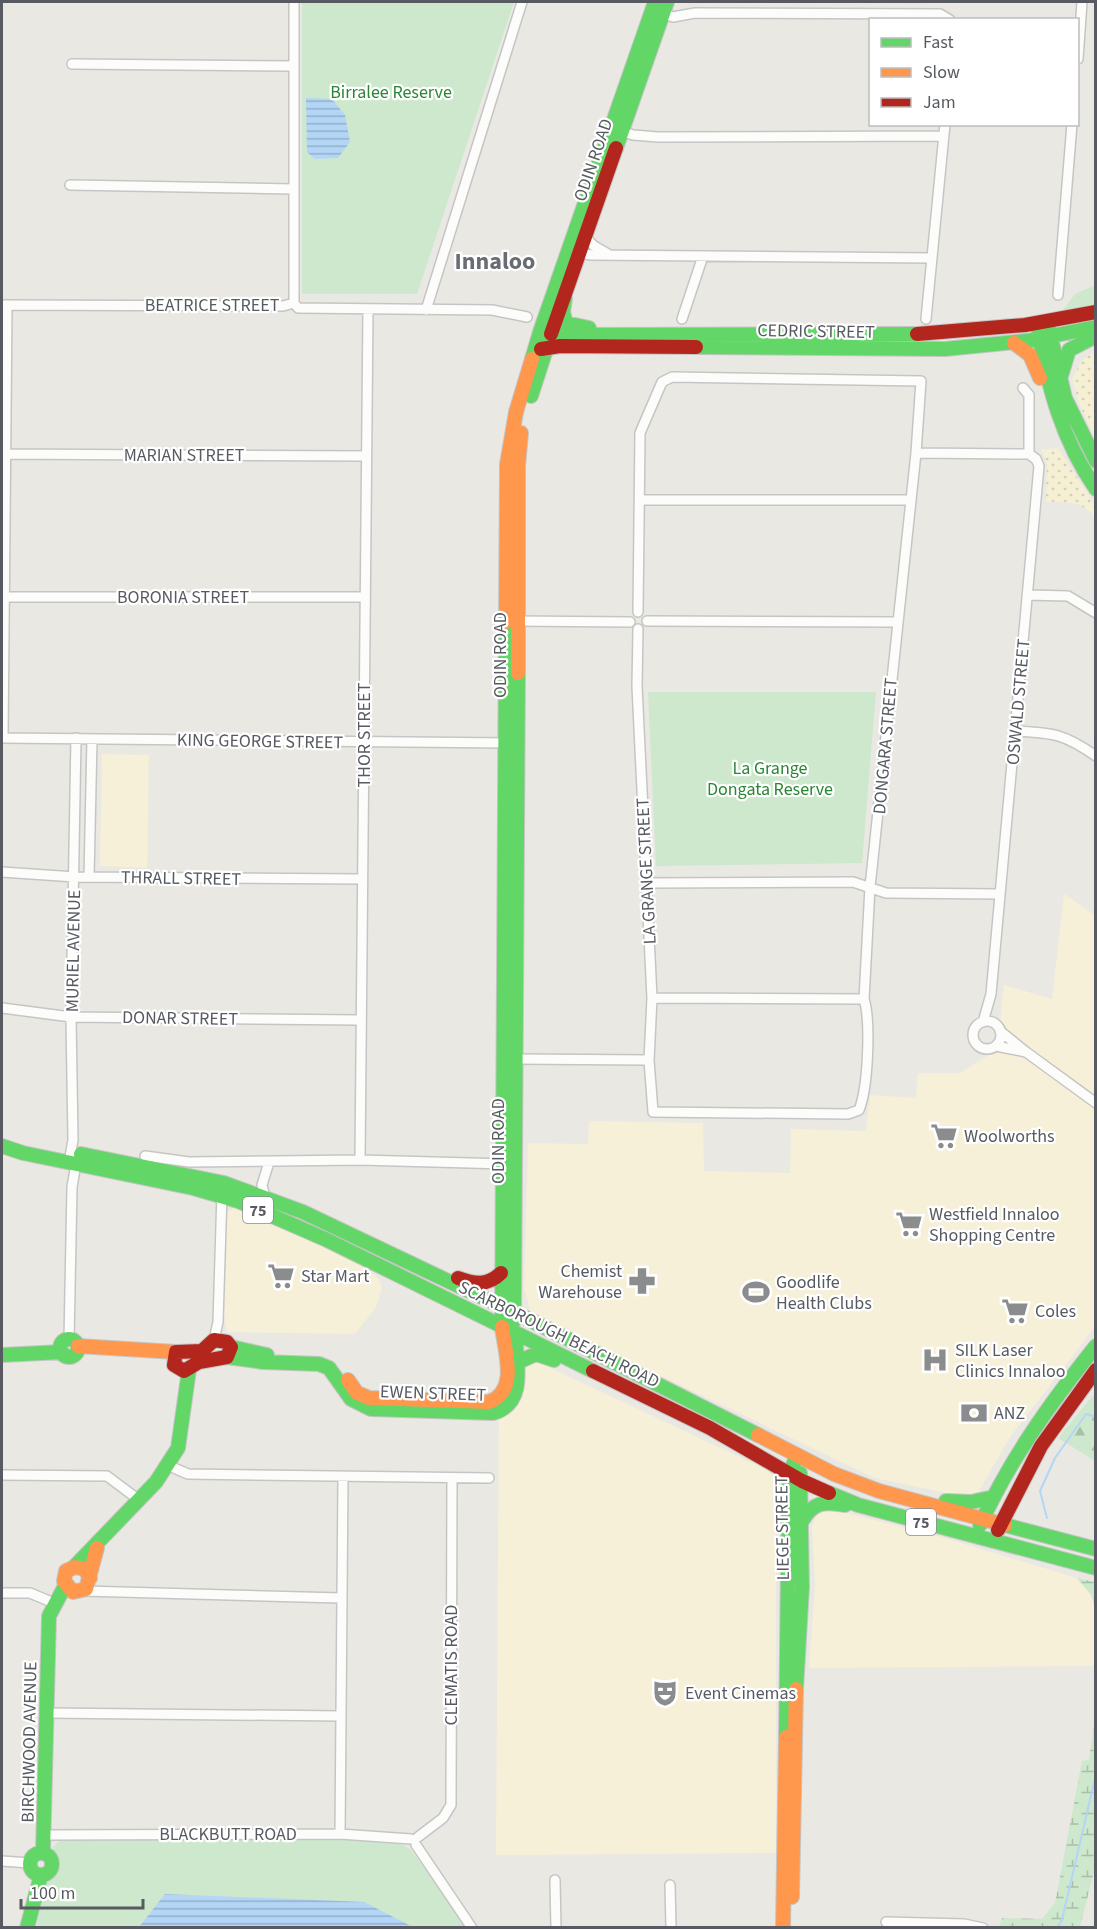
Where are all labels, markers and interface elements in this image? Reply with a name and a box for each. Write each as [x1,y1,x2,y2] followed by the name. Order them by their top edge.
[869,18,1079,126] legend
[923,30,954,55] text: Fast
[923,60,960,85] text: Slow
[330,80,452,105] park label: Birralee Reserve
[923,90,956,115] text: Jam
[568,115,619,205] street label: ODIN ROAD
[455,244,535,279] district label: Innaloo
[145,293,280,318] street label: BEATRICE STREET
[757,318,875,345] street label: CEDRIC STREET
[124,443,245,468] street label: MARIAN STREET
[117,585,249,610] street label: BORONIA STREET
[488,612,513,698] street label: ODIN ROAD
[1001,638,1037,766] street label: OSWALD STREET
[867,676,904,815] street label: DONGARA STREET
[352,682,377,787] street label: THOR STREET
[177,728,344,755] street label: KING GEORGE STREET
[707,756,833,802] park label: La Grange Dongata Reserve
[630,797,663,945] street label: LA GRANGE STREET
[121,865,242,892] street label: THRALL STREET
[60,890,87,1012] street label: MURIEL AVENUE
[122,1005,239,1032] street label: DONAR STREET
[486,1098,511,1184] street label: ODIN ROAD
[929,1121,959,1151] supermarket icon: Woolworths
[964,1124,1055,1149] place label: Woolworths
[243,1197,273,1223] road number: 75
[929,1202,1060,1248] place label: Westfield Innaloo Shopping Centre
[894,1209,924,1239] supermarket icon: Westfield Innaloo Shopping Centre
[538,1259,622,1305] place label: Chemist Warehouse
[266,1261,296,1291] supermarket icon: Star Mart
[301,1264,369,1289] place label: Star Mart
[627,1266,657,1296] pharmacy icon: Chemist Warehouse
[776,1270,872,1316] place label: Goodlife Health Clubs
[454,1275,663,1394] street label: SCARBOROUGH BEACH ROAD
[741,1277,771,1307] sports icon: Goodlife Health Clubs
[1000,1296,1030,1326] supermarket icon: Coles
[1035,1299,1076,1324] place label: Coles
[955,1338,1066,1384] place label: SILK Laser Clinics Innaloo
[920,1345,950,1375] hospital icon: SILK Laser Clinics Innaloo
[380,1379,487,1408] street label: EWEN STREET
[959,1398,989,1428] bank icon: ANZ
[994,1401,1025,1426] place label: ANZ
[769,1475,796,1581] street label: LIEGE STREET
[906,1509,936,1535] road number: 75
[439,1605,464,1725] street label: CLEMATIS ROAD
[16,1661,43,1823] street label: BIRCHWOOD AVENUE
[650,1678,680,1708] theatre icon: Event Cinemas
[685,1681,796,1706] place label: Event Cinemas
[159,1822,297,1847] street label: BLACKBUTT ROAD
[21,1872,142,1910] scale bar
[30,1881,75,1906] text: 100 m

